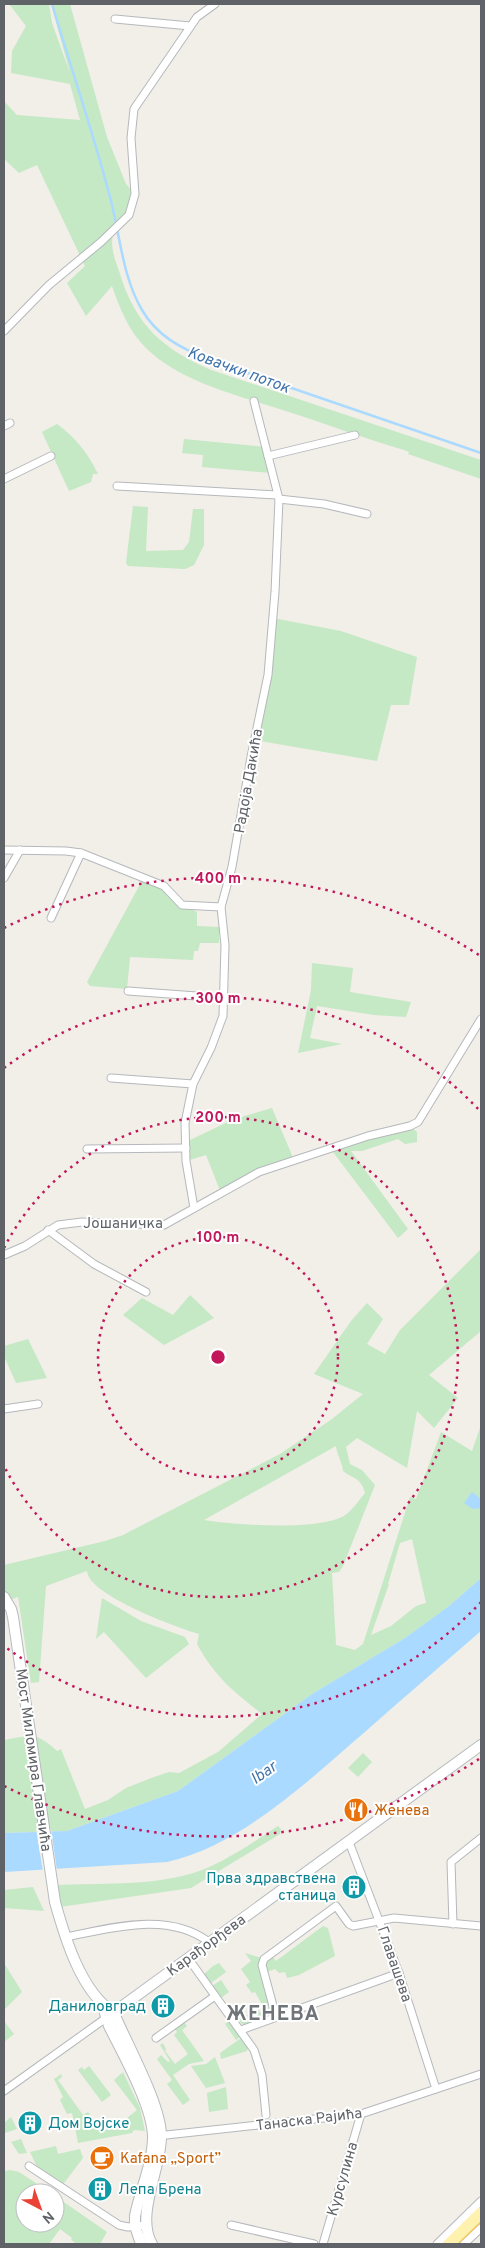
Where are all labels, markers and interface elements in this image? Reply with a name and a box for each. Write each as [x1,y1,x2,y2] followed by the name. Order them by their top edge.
[184,343,293,399] water label: Ковачки поток
[231,728,268,835] street label: Радоја Дакића
[195,870,241,889] text: 400 m
[195,990,241,1009] text: 300 m
[195,1109,241,1128] text: 200 m
[83,1215,163,1234] street label: Јошаничка
[197,1229,239,1248] text: 100 m
[209,1348,227,1366] centre of rings
[10,1667,55,1853] street label: Мост Миломира Главчића
[247,1756,283,1790] water label: Ibar
[343,1797,369,1823] restaurant icon: Женева
[374,1802,429,1821] place label: Женева
[206,1870,336,1906] place label: Прва здравствена станица
[341,1874,367,1900] building icon: Прва здравствена станица
[164,1911,250,1981] street label: Карађорђева
[372,1924,415,2005] street label: Главашева
[150,1993,176,2019] building icon: Даниловград
[48,1998,146,2017] place label: Даниловград
[226,2002,320,2028] district label: ЖЕНЕВА
[255,2105,363,2136] street label: Танаска Рајића
[17,2110,43,2136] building icon: Дом Војске
[48,2115,129,2134] place label: Дом Војске
[324,2140,363,2219] street label: Курсулина
[89,2145,115,2171] cafe icon: Kafana „Sport”
[120,2150,221,2169] place label: Kafana „Sport”
[87,2176,113,2202] building icon: Лепа Брена
[118,2181,201,2200] place label: Лепа Брена
[15,2183,65,2233] north arrow
[38,2207,57,2226] text: N

